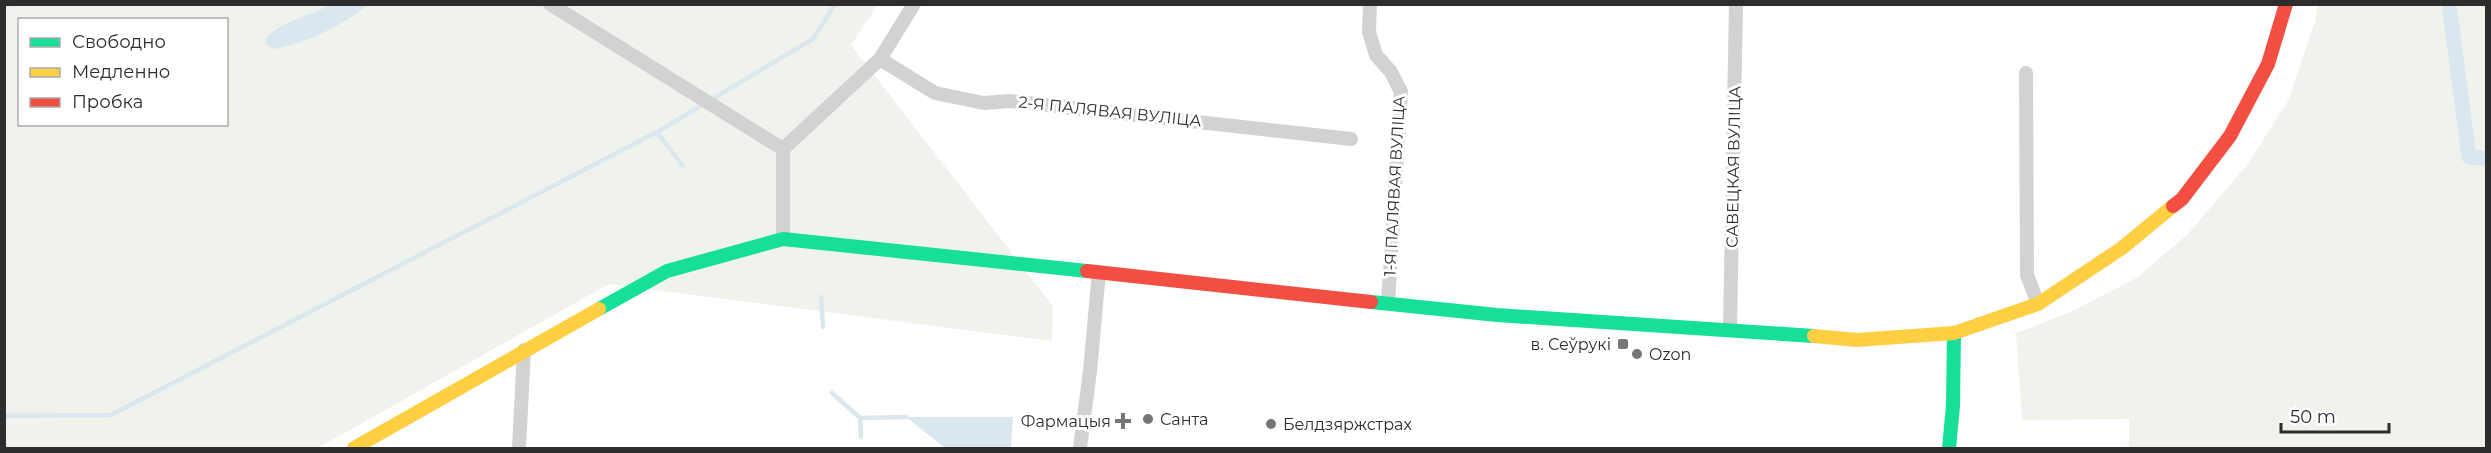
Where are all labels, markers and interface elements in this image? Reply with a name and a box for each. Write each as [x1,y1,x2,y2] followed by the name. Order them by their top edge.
[18,18,228,126] legend
[72,31,166,53] text: Свободно
[72,61,170,83] text: Медленно
[1723,86,1744,248] street label: САВЕЦКАЯ ВУЛІЦА
[72,91,143,113] text: Пробка
[1017,92,1203,131] street label: 2-Я ПАЛЯВАЯ ВУЛІЦА
[1380,95,1409,277] street label: 1-Я ПАЛЯВАЯ ВУЛІЦА
[1531,335,1611,354] place label: в. Сеўрукі
[1616,337,1630,351] marker: в. Сеўрукі
[1649,345,1691,364] place label: Ozon
[1630,347,1644,361] marker: Ozon
[2281,396,2389,434] scale bar
[2290,406,2336,428] text: 50 m
[1160,410,1208,429] place label: Санта
[1021,412,1111,431] place label: Фармацыя
[1141,412,1155,426] marker: Санта
[1116,414,1130,428] marker: Фармацыя
[1283,415,1412,434] place label: Белдзяржстрах
[1264,417,1278,431] marker: Белдзяржстрах

